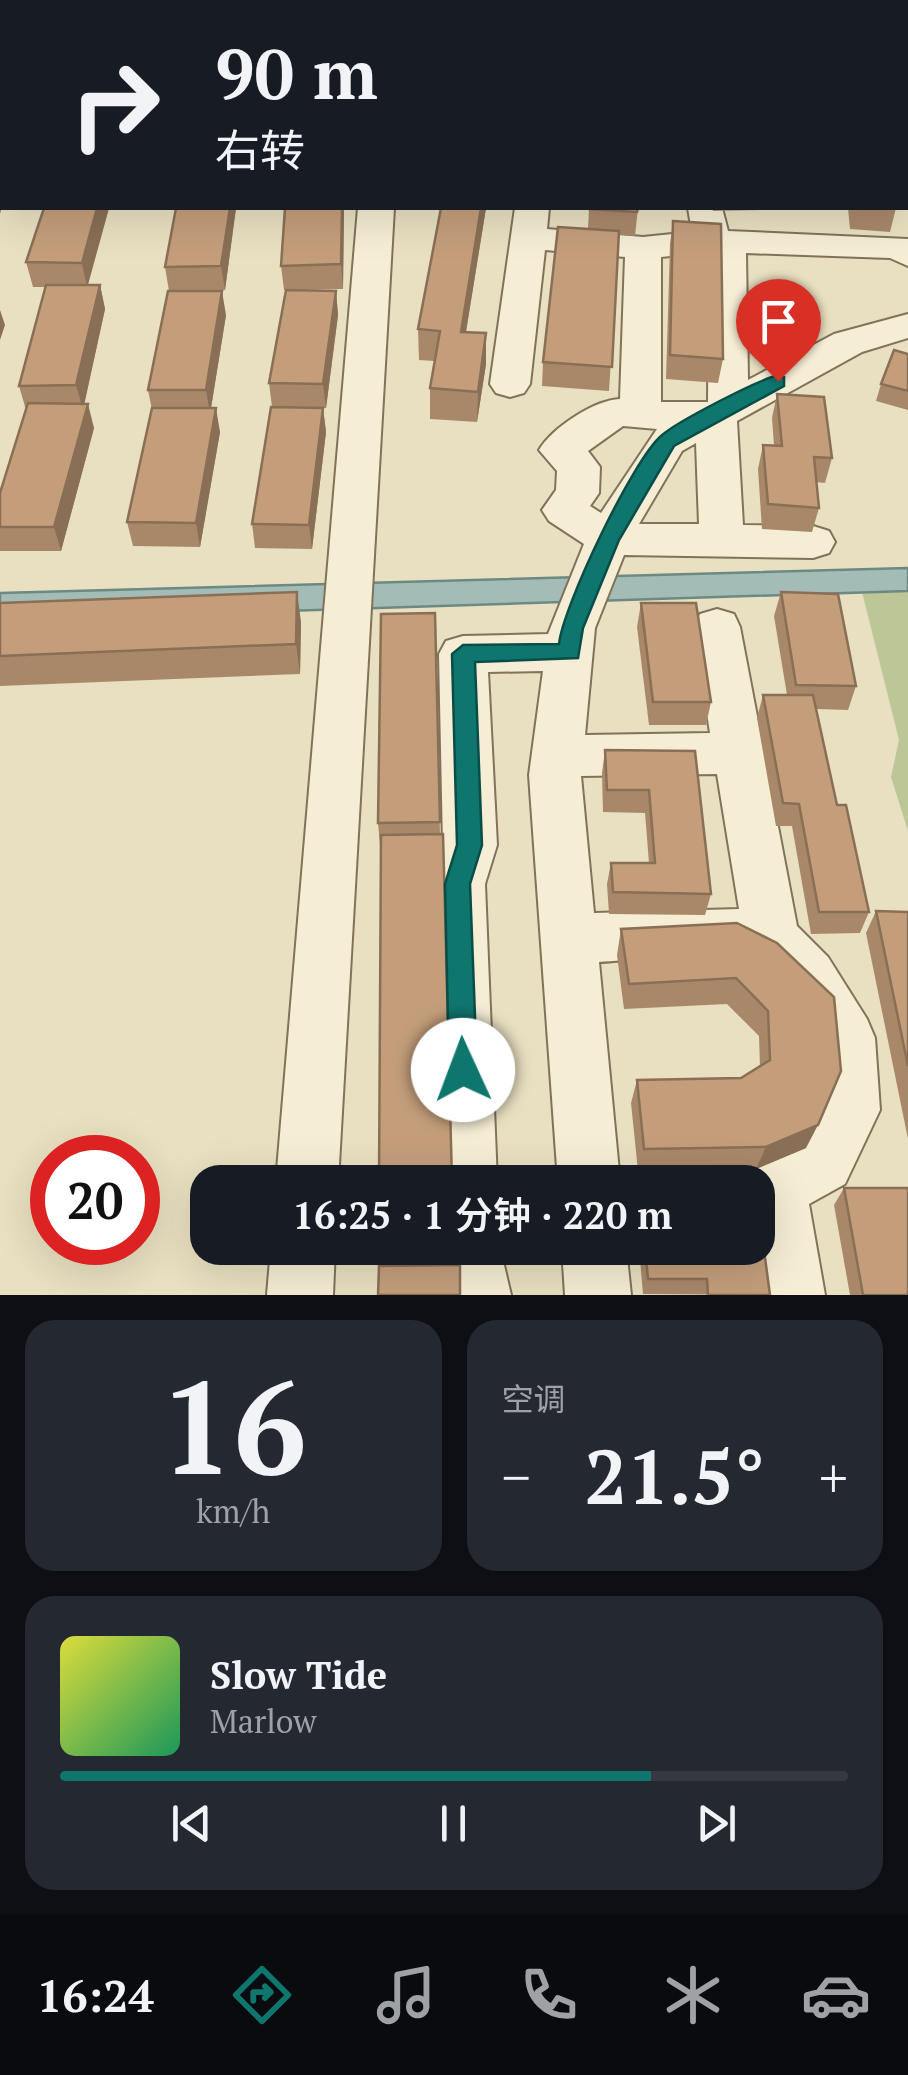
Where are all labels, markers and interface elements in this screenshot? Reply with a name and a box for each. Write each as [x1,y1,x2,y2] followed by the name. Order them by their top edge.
[215,26,378,119] text: 90 m
[50,40,180,170] icon: right
[215,120,305,180] text: 右转
[736,279,821,382] pin
[751,294,806,349] icon: arrive
[411,1018,515,1122] position arrow
[30,1135,160,1265] speed limit sign: 20
[293,1190,672,1240] text: 16:25 · 1 分钟 · 220 m
[160,1339,307,1511] text: 16
[502,1378,566,1420] text: 空调
[585,1426,765,1525] text: 21.5°
[502,1440,531,1513] text: −
[819,1440,848,1513] text: +
[196,1490,270,1532] text: km/h
[210,1650,387,1700] text: Slow Tide
[210,1700,316,1742] text: Marlow
[164,1796,219,1851] icon: previous
[426,1796,481,1851] icon: pause
[689,1796,744,1851] icon: next
[227,1960,297,2030] icon: directions
[371,1960,441,2030] icon: music
[514,1960,584,2030] icon: phone
[658,1960,728,2030] icon: climate
[801,1960,871,2030] icon: car
[37,1965,154,2025] text: 16:24

